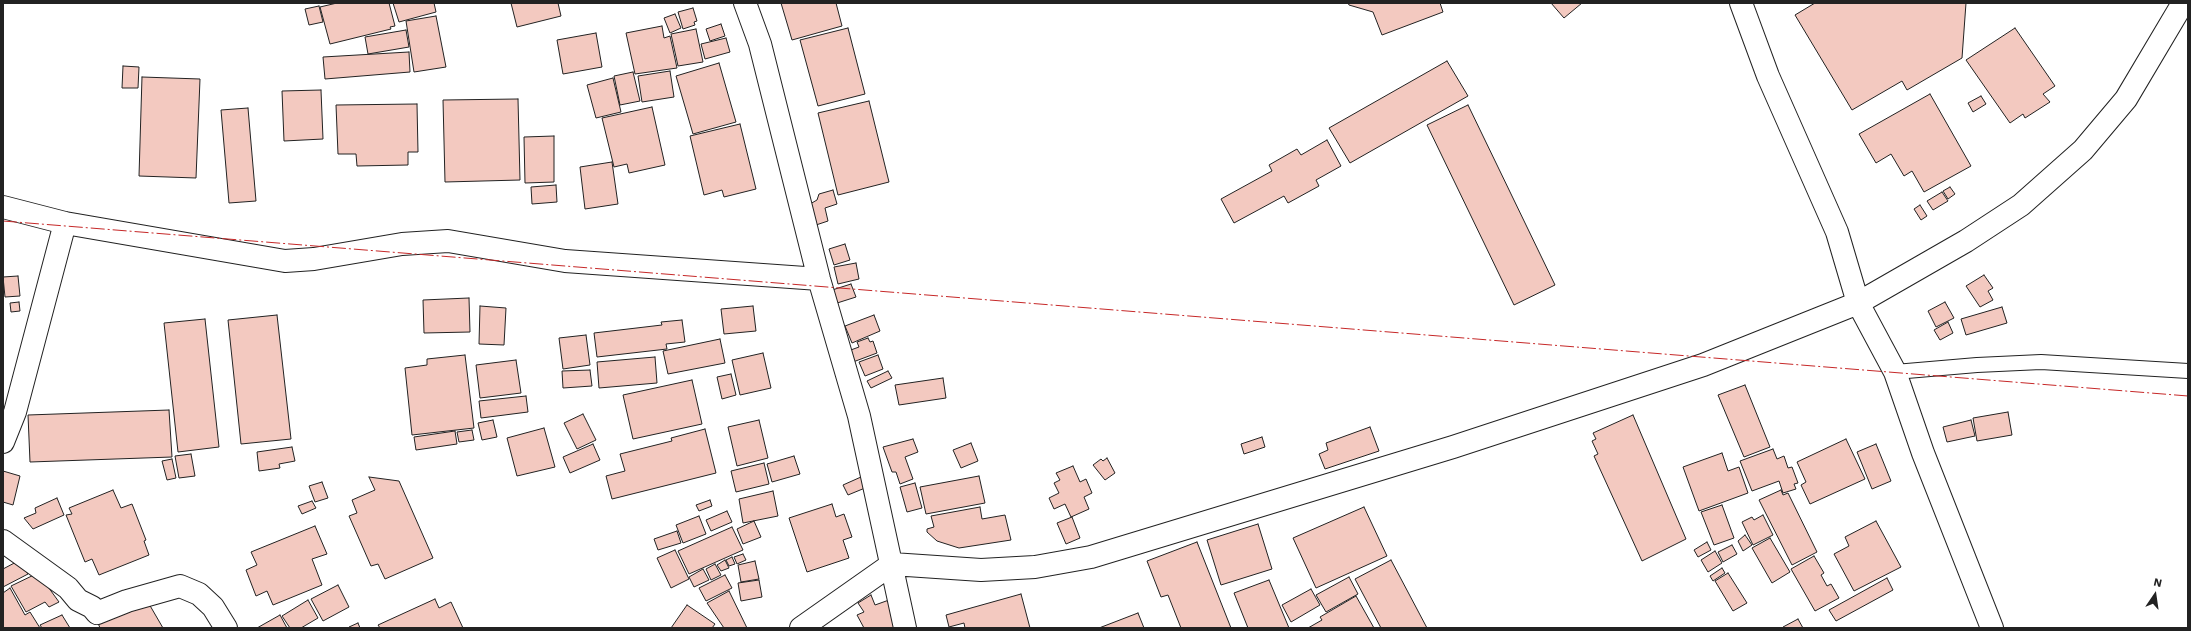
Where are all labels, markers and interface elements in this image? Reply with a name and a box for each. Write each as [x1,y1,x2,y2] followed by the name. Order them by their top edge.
[2135,575,2175,615] north arrow
[2152,576,2163,590] text: N

